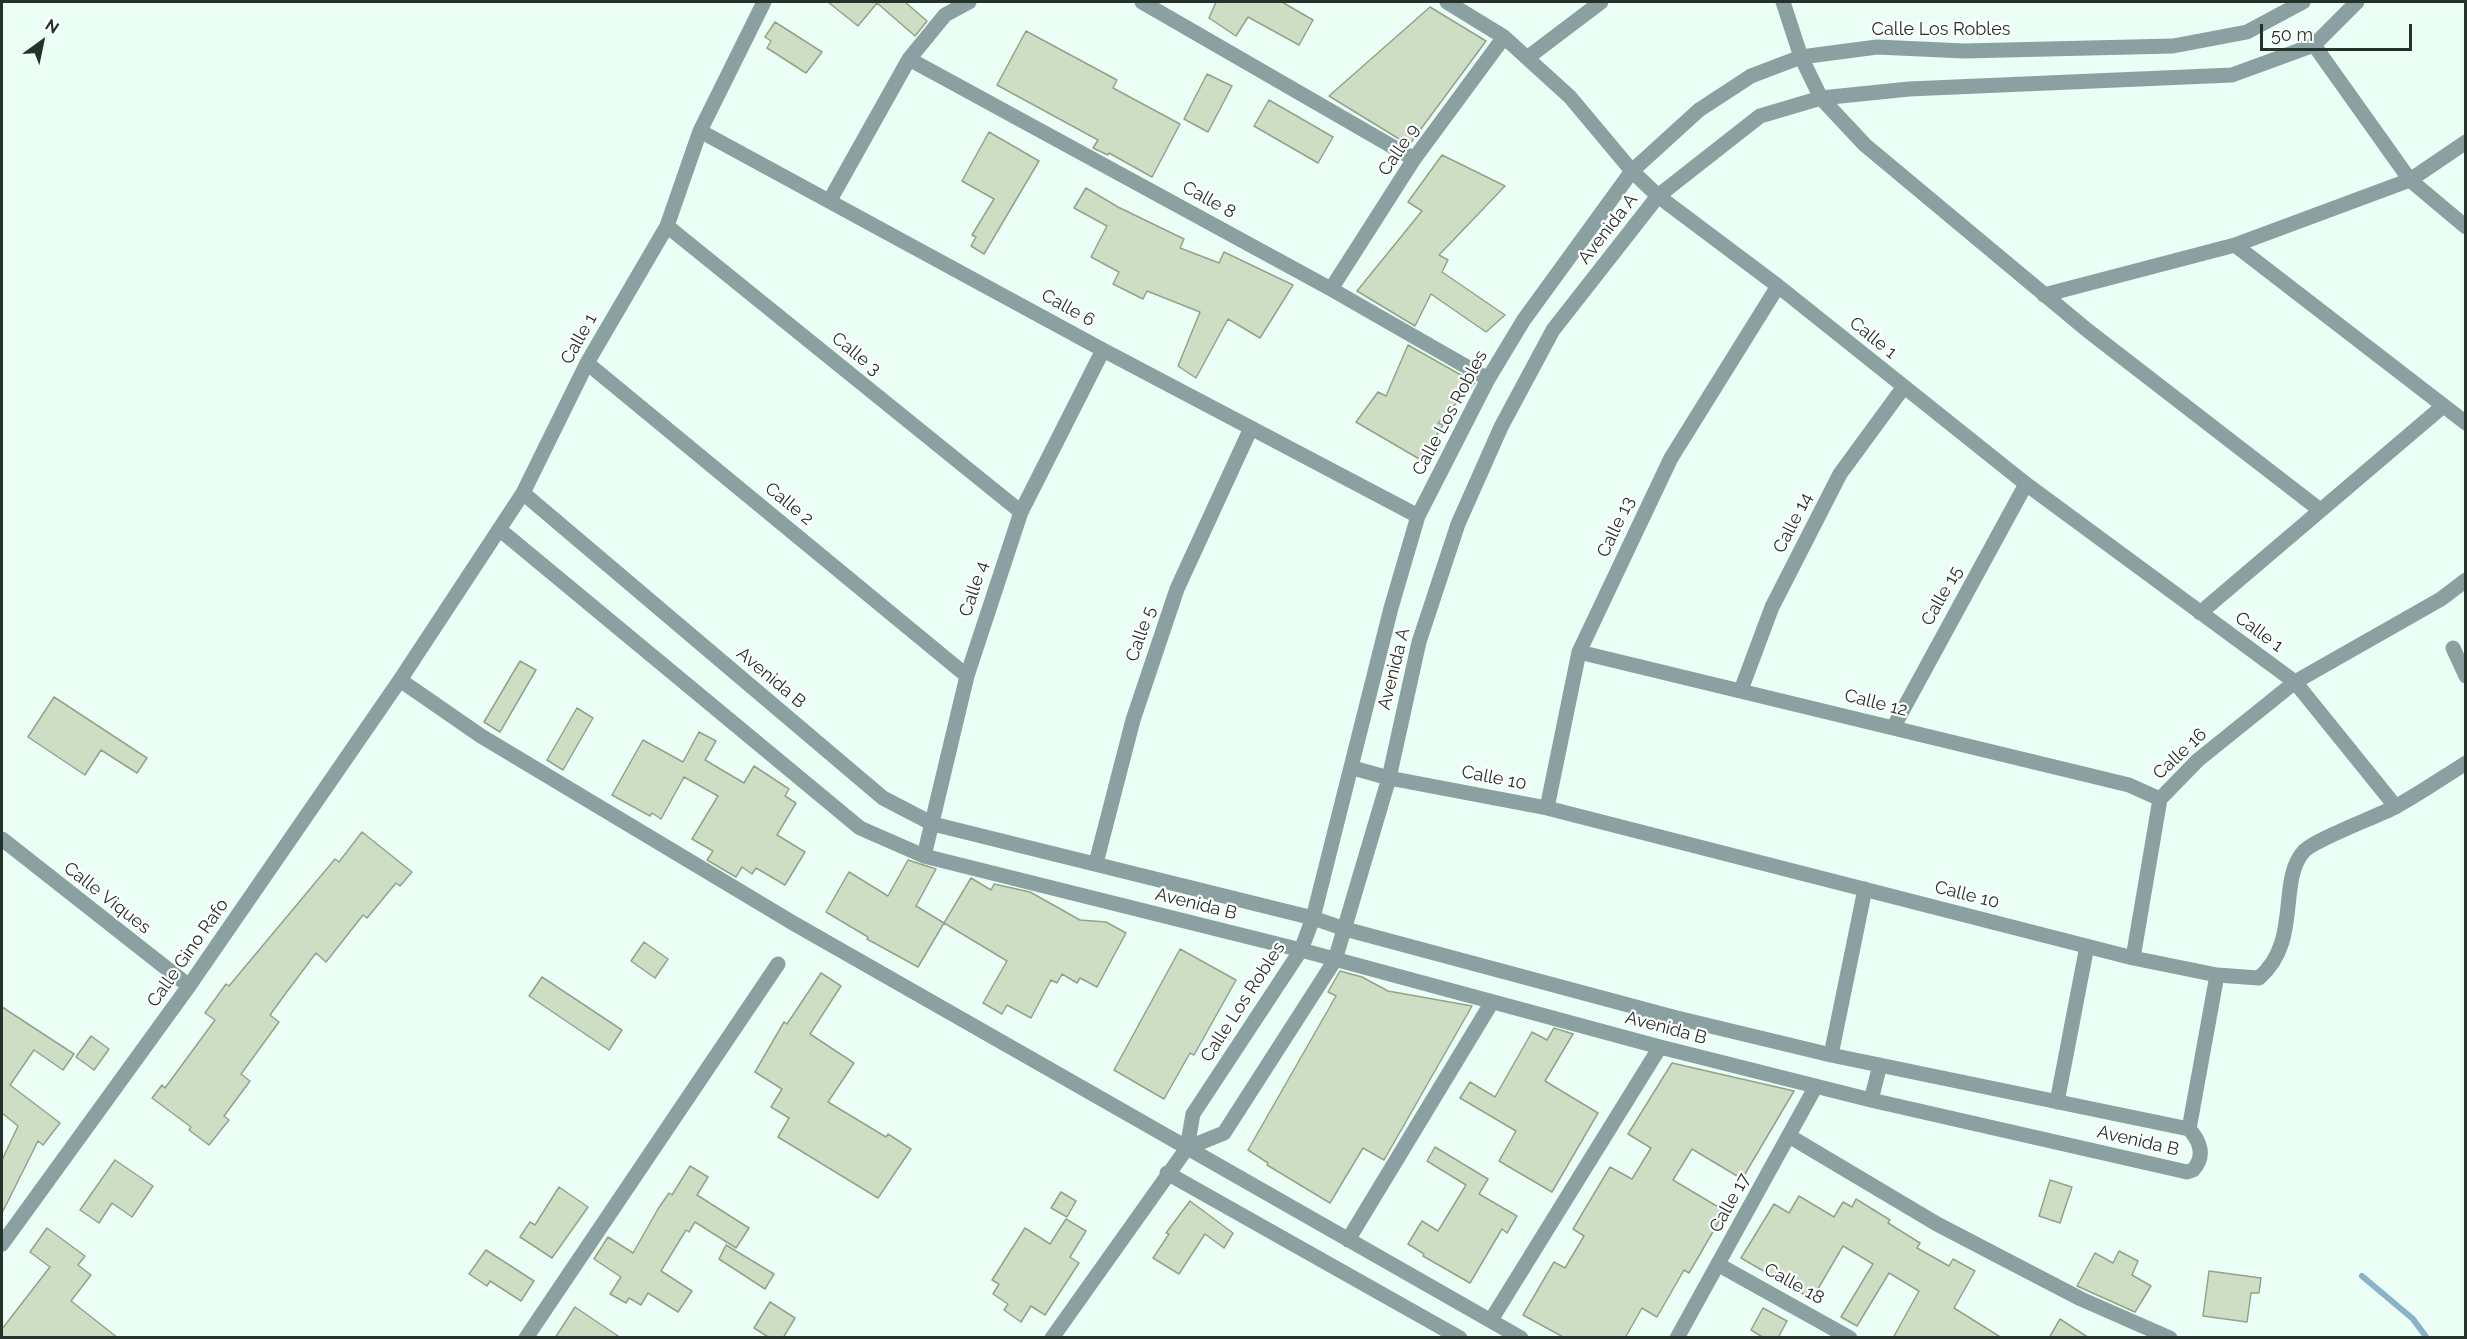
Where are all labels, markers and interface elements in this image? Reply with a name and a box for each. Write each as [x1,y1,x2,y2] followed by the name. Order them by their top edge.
[12,12,72,72] north arrow
[2263,12,2414,50] scale bar
[42,15,62,38] text: N
[1872,19,2010,41] street label: Calle Los Robles
[2271,24,2313,45] text: 50 m
[1374,120,1424,180] street label: Calle 9
[1178,177,1240,223] street label: Calle 8
[1574,189,1642,269] street label: Avenida A
[1037,285,1099,331] street label: Calle 6
[556,310,602,368] street label: Calle 1
[1845,312,1901,364] street label: Calle 1
[827,328,885,380] street label: Calle 3
[1408,347,1492,479] street label: Calle Los Robles
[760,478,818,530] street label: Calle 2
[1769,489,1817,557] street label: Calle 14
[1593,493,1639,561] street label: Calle 13
[955,559,993,619] street label: Calle 4
[1917,563,1967,629] street label: Calle 15
[1122,604,1160,664] street label: Calle 5
[2230,607,2288,657] street label: Calle 1
[1373,626,1415,712] street label: Avenida A
[732,643,810,713] street label: Avenida B
[1842,685,1910,721] street label: Calle 12
[2149,724,2211,784] street label: Calle 16
[1460,761,1528,795] street label: Calle 10
[59,857,155,939] street label: Calle Viques
[1932,877,2002,913] street label: Calle 10
[1153,883,1239,925] street label: Avenida B
[143,895,233,1011] street label: Calle Gino Rafo
[1196,938,1290,1066] street label: Calle Los Robles
[1623,1007,1709,1049] street label: Avenida B
[2095,1121,2181,1161] street label: Avenida B
[1705,1170,1755,1236] street label: Calle 17
[1760,1259,1828,1309] street label: Calle 18

